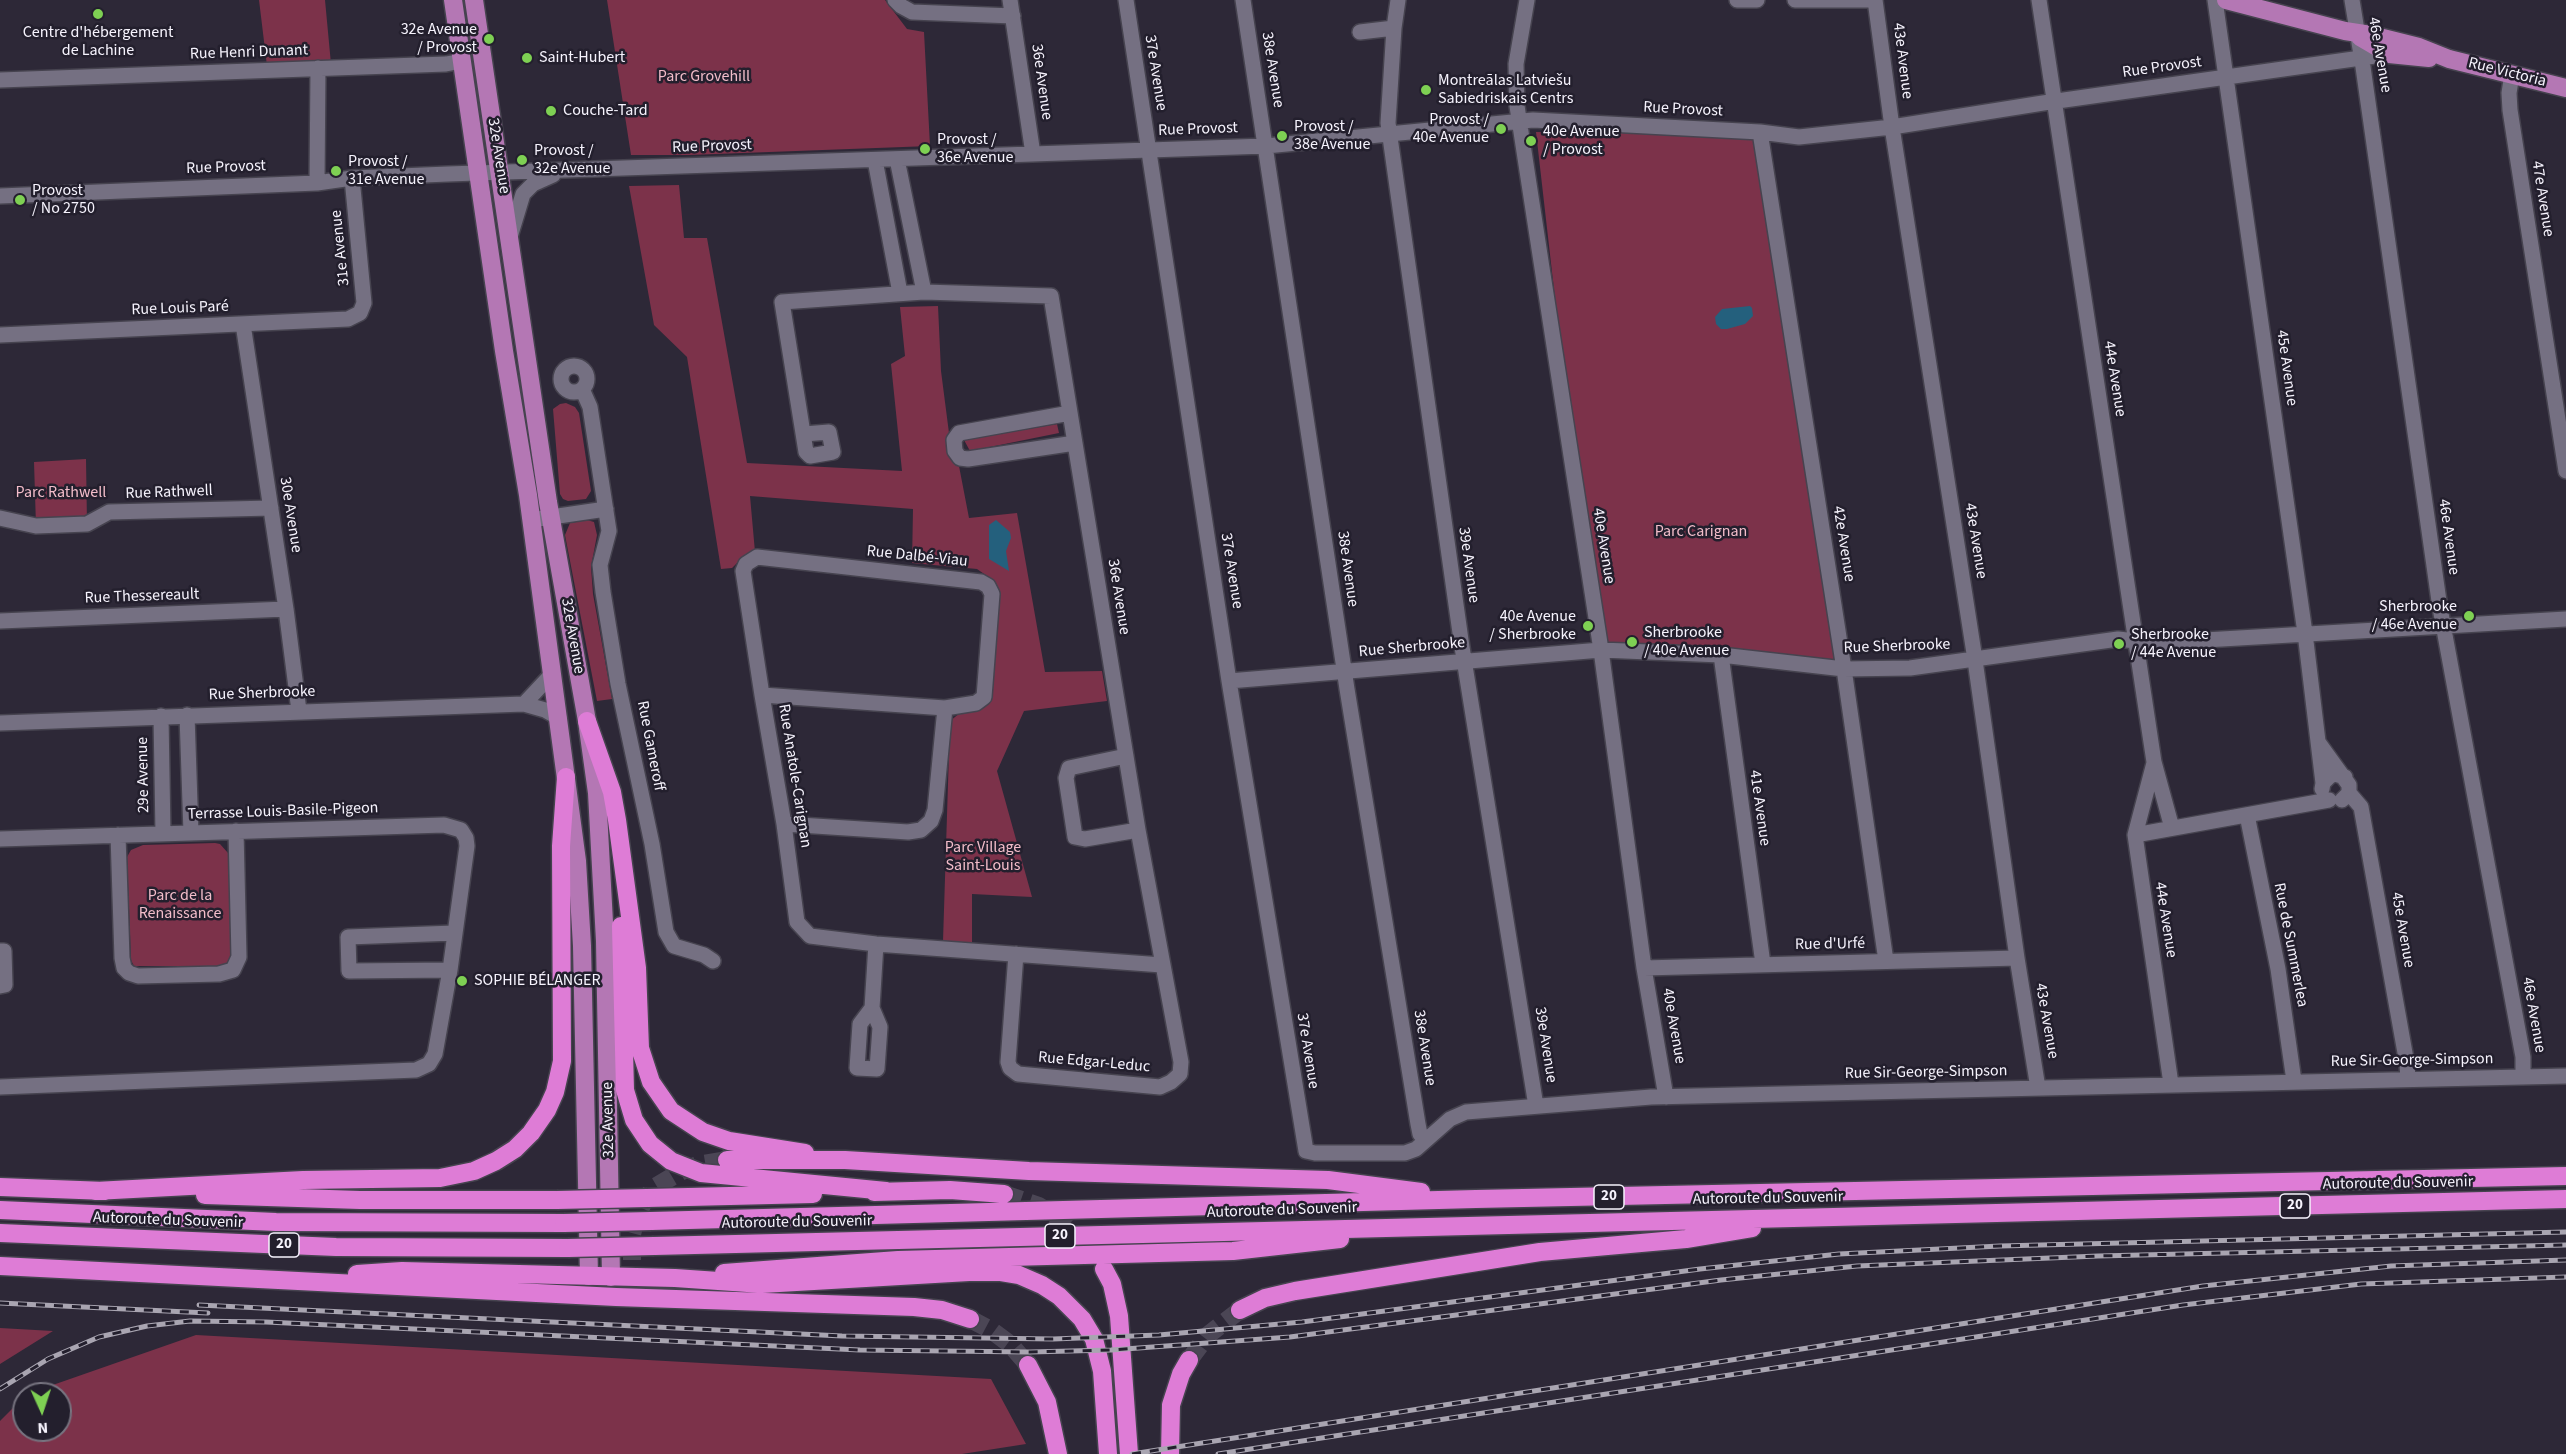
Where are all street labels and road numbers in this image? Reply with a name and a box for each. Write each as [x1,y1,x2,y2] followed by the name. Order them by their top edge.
[2363,16,2395,94] street label: 46e Avenue
[1888,22,1916,100] street label: 43e Avenue
[1257,31,1287,109] street label: 38e Avenue
[1140,34,1170,112] street label: 37e Avenue
[190,41,308,65] street label: Rue Henri Dunant
[1026,43,1056,121] street label: 36e Avenue
[2121,53,2203,83] street label: Rue Provost
[2466,54,2548,92] street label: Rue Victoria
[1643,98,1723,122] street label: Rue Provost
[483,117,513,195] street label: 32e Avenue
[1158,119,1238,141] street label: Rue Provost
[672,136,752,158] street label: Rue Provost
[186,157,266,179] street label: Rue Provost
[2527,160,2557,238] street label: 47e Avenue
[327,209,355,287] street label: 31e Avenue
[131,298,229,320] street label: Rue Louis Paré
[2271,329,2301,407] street label: 45e Avenue
[2099,340,2129,418] street label: 44e Avenue
[275,476,305,554] street label: 30e Avenue
[125,482,213,504] street label: Rue Rathwell
[2433,498,2463,576] street label: 46e Avenue
[1960,502,1990,580] street label: 43e Avenue
[1828,505,1858,583] street label: 42e Avenue
[1588,507,1618,585] street label: 40e Avenue
[1453,526,1483,604] street label: 39e Avenue
[1332,530,1362,608] street label: 38e Avenue
[1216,532,1246,610] street label: 37e Avenue
[866,542,968,572] street label: Rue Dalbé-Viau
[1103,558,1133,636] street label: 36e Avenue
[84,585,200,609] street label: Rue Thessereault
[556,597,588,675] street label: 32e Avenue
[1358,634,1466,662] street label: Rue Sherbrooke
[1843,636,1951,658] street label: Rue Sherbrooke
[208,683,316,705] street label: Rue Sherbrooke
[632,699,668,793] street label: Rue Gameroff
[773,703,815,849] street label: Rue Anatole-Carignan
[134,737,154,813] street label: 29e Avenue
[1744,769,1774,847] street label: 41e Avenue
[187,799,379,825] street label: Terrasse Louis-Basile-Pigeon
[2150,881,2180,959] street label: 44e Avenue
[2269,881,2311,1009] street label: Rue de Summerlea
[2386,891,2418,969] street label: 45e Avenue
[1795,935,1865,955] street label: Rue d'Urfé
[2517,976,2549,1054] street label: 46e Avenue
[2030,982,2062,1060] street label: 43e Avenue
[1657,987,1689,1065] street label: 40e Avenue
[1530,1006,1560,1084] street label: 39e Avenue
[1409,1009,1439,1087] street label: 38e Avenue
[1292,1012,1322,1090] street label: 37e Avenue
[1037,1049,1151,1077] street label: Rue Edgar-Leduc
[2330,1050,2494,1072] street label: Rue Sir-George-Simpson
[1844,1062,2008,1084] street label: Rue Sir-George-Simpson
[599,1082,619,1158] street label: 32e Avenue
[2323,1173,2473,1195] street label: Autoroute du Souvenir
[1594,1185,1624,1209] road number: 20
[1693,1188,1843,1210] street label: Autoroute du Souvenir
[2280,1194,2310,1218] road number: 20
[1206,1199,1358,1223] street label: Autoroute du Souvenir
[92,1209,244,1233] street label: Autoroute du Souvenir
[722,1212,872,1234] street label: Autoroute du Souvenir
[1045,1224,1075,1248] road number: 20
[269,1233,299,1257] road number: 20

